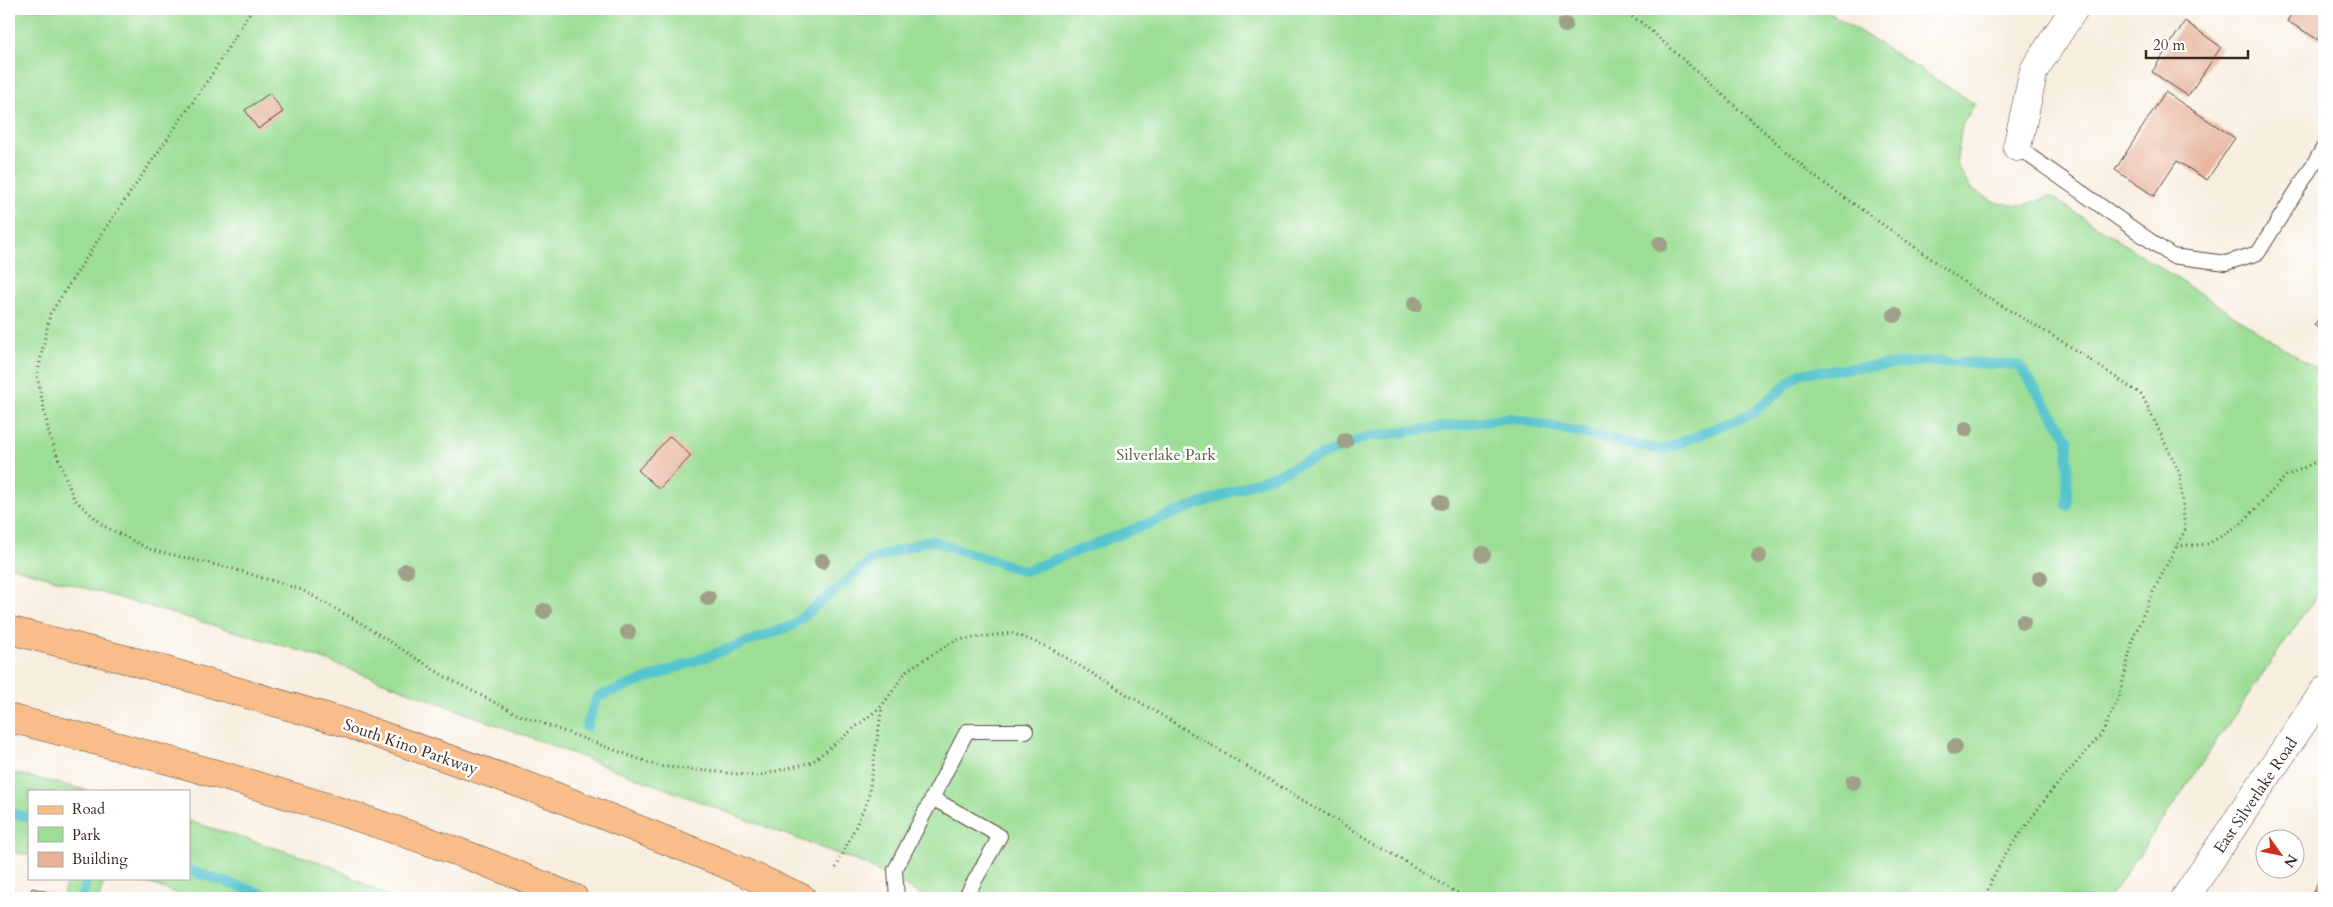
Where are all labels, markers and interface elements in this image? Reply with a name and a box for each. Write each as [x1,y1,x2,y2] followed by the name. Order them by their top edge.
[2146,28,2248,60] scale bar
[2153,35,2185,55] text: 20 m
[1116,444,1216,466] park label: Silverlake Park
[340,714,481,780] street label: South Kino Parkway
[2209,733,2303,858] street label: East Silverlake Road
[28,790,190,880] legend
[72,799,105,819] text: Road
[72,825,101,845] text: Park
[2256,830,2306,880] north arrow
[72,849,128,869] text: Building
[2279,851,2302,871] text: N

